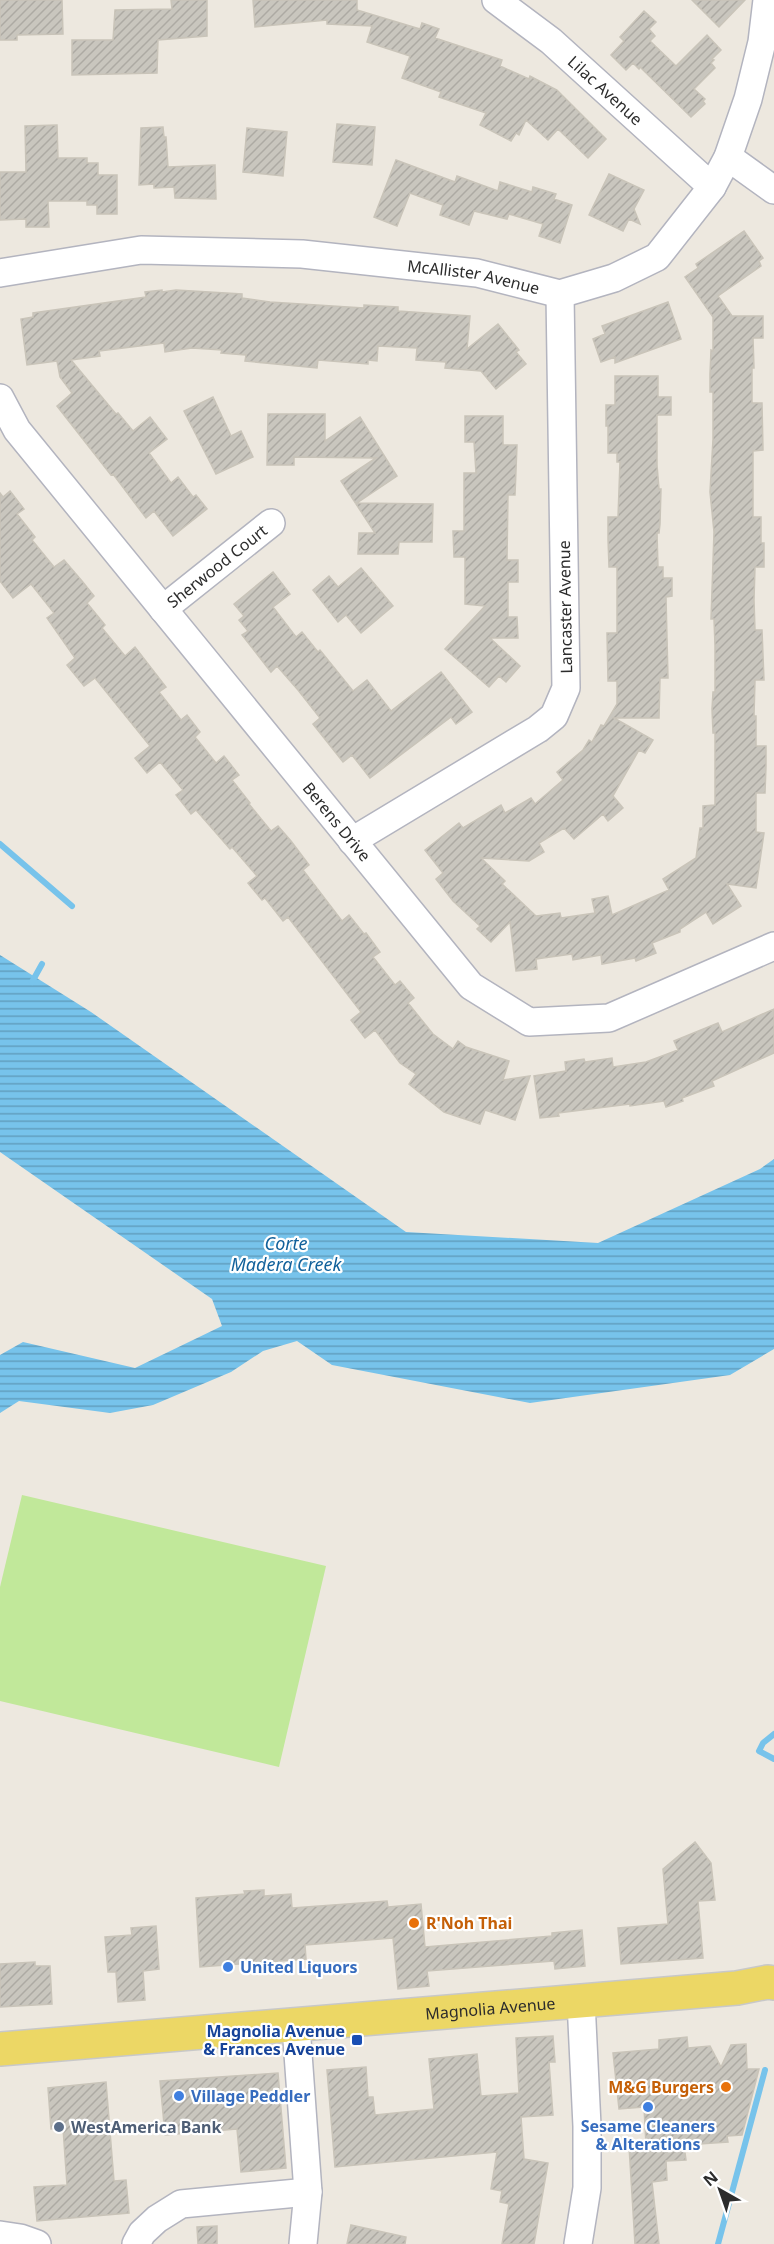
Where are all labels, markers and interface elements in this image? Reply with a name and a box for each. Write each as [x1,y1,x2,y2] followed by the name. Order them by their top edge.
[563,51,647,130] street label: Lilac Avenue
[406,254,542,299] street label: McAllister Avenue
[162,519,272,613] street label: Sherwood Court
[553,540,577,674] street label: Lancaster Avenue
[298,778,376,866] street label: Berens Drive
[231,1231,342,1276] water label: Corte Madera Creek
[426,1912,512,1934] place label: R'Noh Thai
[407,1916,421,1930] marker: R'Noh Thai
[240,1956,357,1978] place label: United Liquors
[221,1960,235,1974] marker: United Liquors
[424,1992,556,2025] street label: Magnolia Avenue
[203,2020,345,2060] place label: Magnolia Avenue & Frances Avenue
[350,2033,364,2047] marker: Magnolia Avenue & Frances Avenue
[608,2076,714,2098] place label: M&G Burgers
[719,2080,733,2094] marker: M&G Burgers
[191,2085,310,2107] place label: Village Peddler
[172,2089,186,2103] marker: Village Peddler
[641,2100,655,2114] marker: Sesame Cleaners & Alterations
[581,2115,715,2155] place label: Sesame Cleaners & Alterations
[71,2116,221,2138] place label: WestAmerica Bank
[52,2120,66,2134] marker: WestAmerica Bank
[690,2160,750,2220] north arrow
[698,2166,722,2191] text: N

